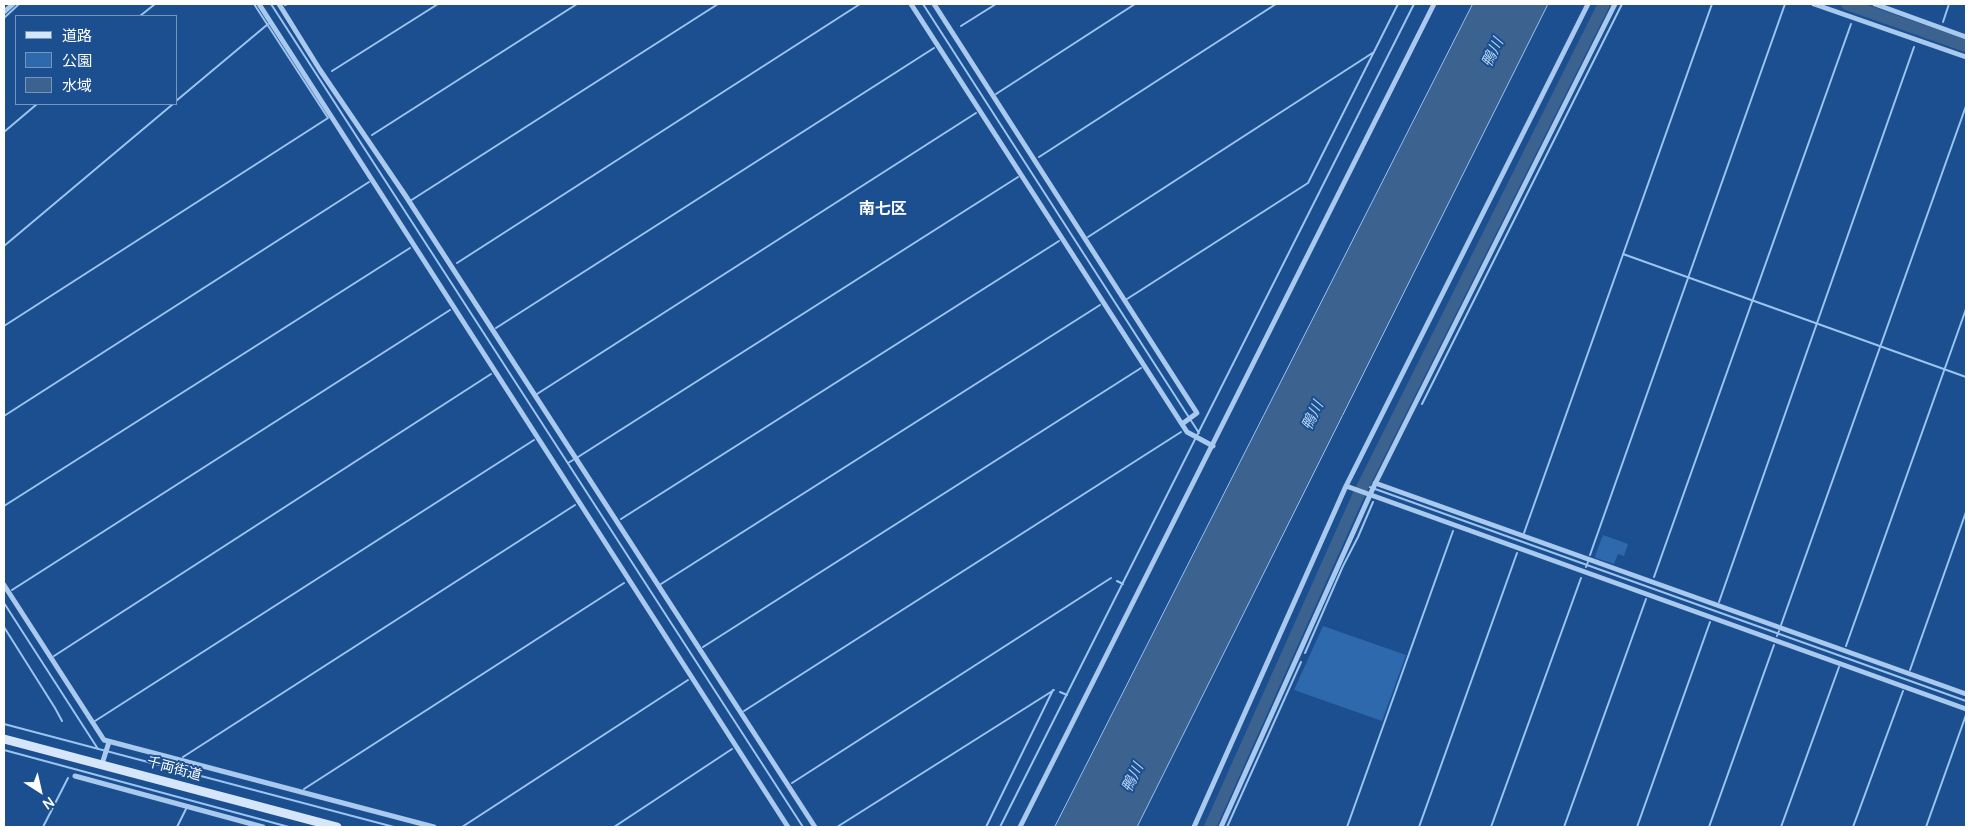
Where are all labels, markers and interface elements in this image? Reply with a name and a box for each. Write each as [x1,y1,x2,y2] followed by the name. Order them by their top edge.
[15,15,178,105] legend
[62,25,92,46] text: 道路
[1478,36,1508,70] water label: 鴨川
[62,50,92,71] text: 公園
[62,75,92,96] text: 水域
[859,200,907,220] district label: 南七区
[1298,399,1328,433] water label: 鴨川
[145,754,203,784] street label: 千両街道
[1118,761,1148,795] water label: 鴨川
[15,766,65,816] north arrow
[39,793,58,814] text: N

